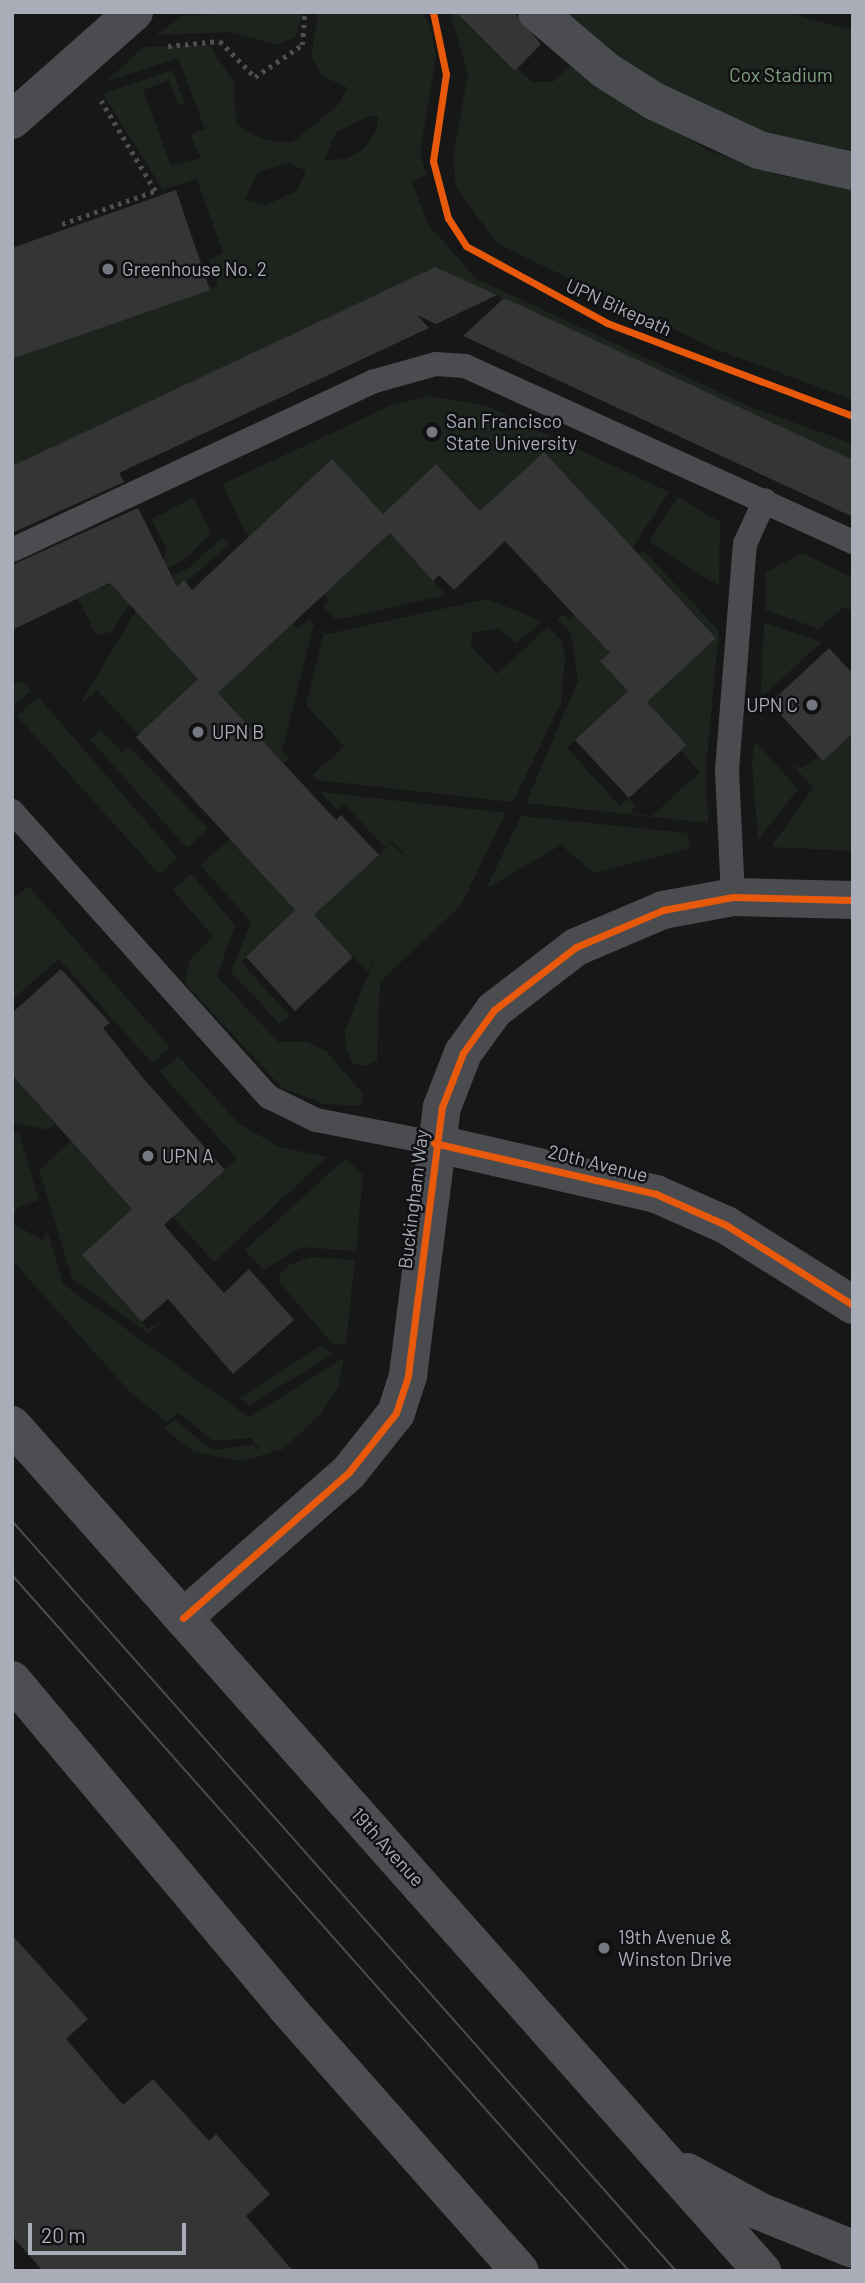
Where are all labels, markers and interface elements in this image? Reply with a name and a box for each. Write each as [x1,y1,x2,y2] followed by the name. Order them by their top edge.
[729,64,833,86] park label: Cox Stadium
[122,258,267,280] place label: Greenhouse No. 2
[100,261,116,277] marker: Greenhouse No. 2
[563,273,675,341] street label: UPN Bikepath
[446,410,577,454] place label: San Francisco State University
[424,424,440,440] marker: San Francisco State University
[746,694,798,716] place label: UPN C
[804,697,820,713] marker: UPN C
[212,721,264,743] place label: UPN B
[190,724,206,740] marker: UPN B
[393,1128,433,1270] street label: Buckingham Way
[546,1140,650,1186] street label: 20th Avenue
[162,1145,214,1167] place label: UPN A
[140,1148,156,1164] marker: UPN A
[347,1803,429,1891] street label: 19th Avenue
[618,1926,732,1970] place label: 19th Avenue & Winston Drive
[596,1940,612,1956] marker: 19th Avenue & Winston Drive
[32,2210,189,2254] scale bar
[41,2222,86,2247] text: 20 m

